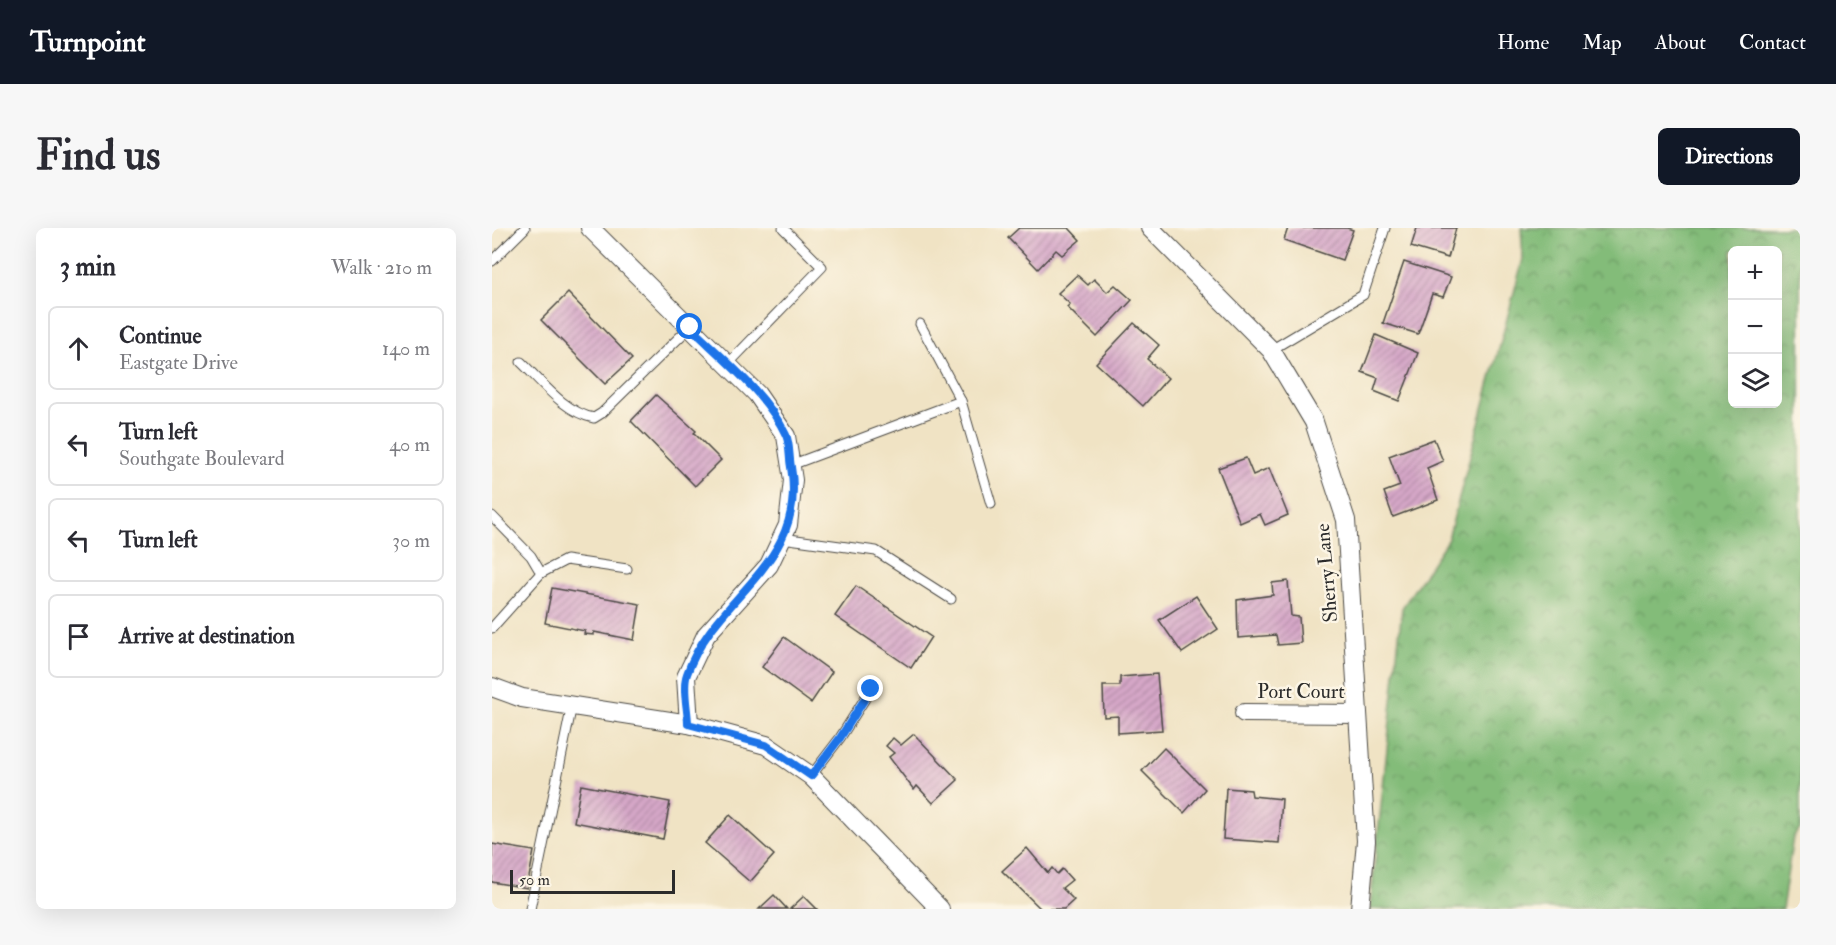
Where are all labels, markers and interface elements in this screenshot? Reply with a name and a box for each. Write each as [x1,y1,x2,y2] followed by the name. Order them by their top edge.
[30,25,146,60] text: Turnpoint
[1497,29,1549,56] text: Home
[1582,29,1622,56] text: Map
[1655,29,1706,56] text: About
[1739,29,1806,56] text: Contact
[1658,128,1800,185] button: Directions
[36,130,160,182] text: Find us
[1728,246,1782,408] map controls
[1728,246,1782,300] button: +
[60,251,116,283] text: 3 min
[331,255,432,280] text: Walk · 210 m
[1728,300,1782,354] button: −
[676,313,702,339] route start
[119,322,202,350] text: Continue
[62,332,95,365] icon: ahead
[382,336,430,361] text: 140 m
[119,350,238,375] text: Eastgate Drive
[1728,354,1782,408] button: layers
[119,418,198,446] text: Turn left
[62,428,95,461] icon: left
[389,432,430,457] text: 40 m
[119,446,285,471] text: Southgate Boulevard
[1310,522,1343,623] street label: Sherry Lane
[62,524,95,557] icon: left
[119,526,198,554] text: Turn left
[392,528,430,553] text: 30 m
[62,620,95,653] icon: arrive
[119,622,295,650] text: Arrive at destination
[857,675,883,701] route end
[1257,679,1345,704] street label: Port Court
[510,867,675,894] scale bar
[519,870,550,890] text: 50 m

